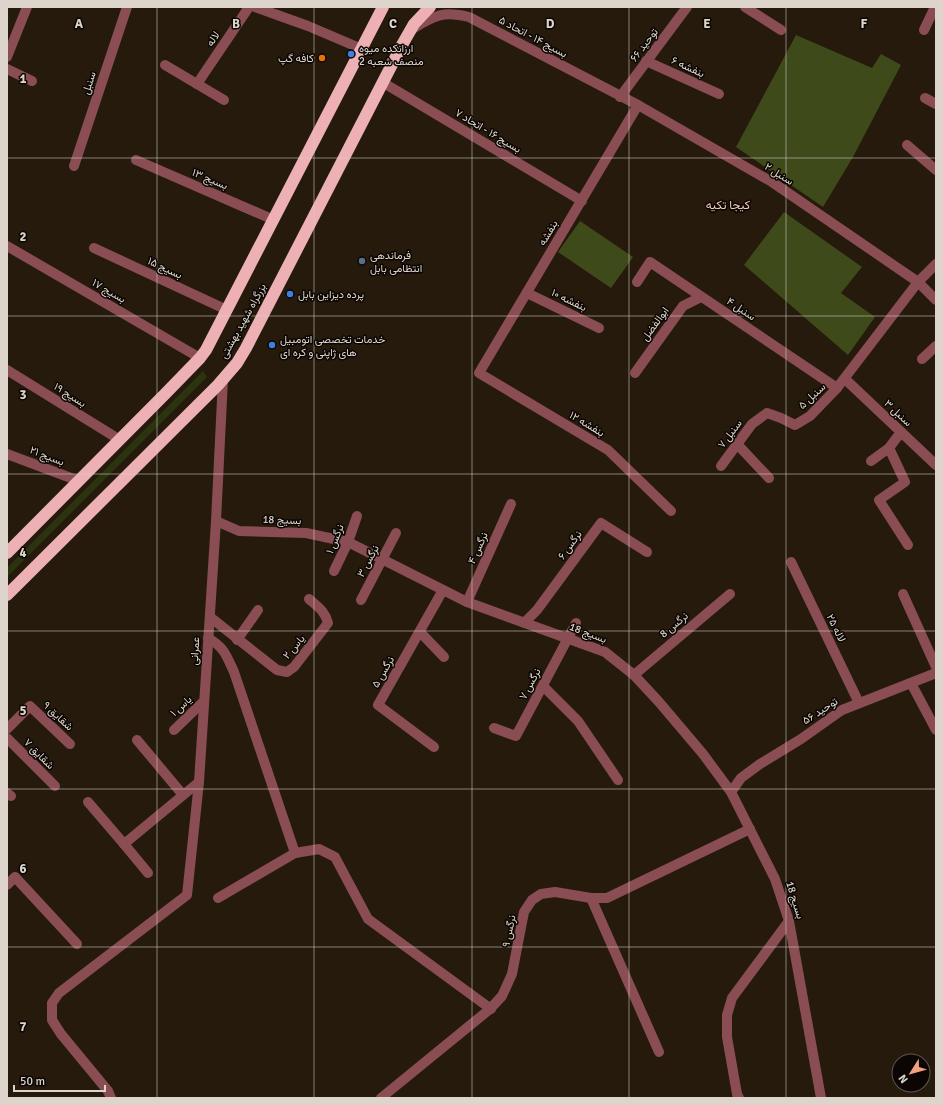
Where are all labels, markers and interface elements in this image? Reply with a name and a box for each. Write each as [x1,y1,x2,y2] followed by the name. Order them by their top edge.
[496,13,570,61] street label: بسیج ۱۴ - اتحاد ۵
[75,16,84,32] text: A
[232,16,240,32] text: B
[389,16,397,32] text: C
[546,16,555,32] text: D
[703,16,711,32] text: E
[861,16,868,32] text: F
[627,25,661,64] street label: توحید ۶۶
[203,29,223,49] street label: لاله
[359,42,424,68] place label: ارزانکده میوه منصف شعبه 2
[346,49,356,59] marker: ارزانکده میوه منصف شعبه 2
[278,52,314,66] place label: کافه گپ
[317,53,327,63] marker: کافه گپ
[669,54,707,80] street label: بنفشه ۶
[79,69,99,96] street label: سنبل
[19,71,27,87] text: 1
[452,106,523,157] street label: بسیج ۱۶ - اتحاد ۷
[762,160,796,188] street label: سنبل ۲
[190,166,230,193] street label: بسیج ۱۳
[706,198,750,213] district label: کیجا تکیه
[535,218,561,248] street label: بنفشه
[19,229,27,245] text: 2
[370,249,422,275] place label: فرماندهی انتظامی بابل
[145,254,184,283] street label: بسیج ۱۵
[357,256,367,266] marker: فرماندهی انتظامی بابل
[89,276,128,307] street label: بسیج ۱۷
[217,281,269,361] street label: بزرگراه شهید بهشتی
[549,286,589,314] street label: بنفشه ۱۰
[298,288,364,302] place label: پرده دیزاین بابل
[285,289,295,299] marker: پرده دیزاین بابل
[724,295,758,324] street label: سنبل ۴
[638,305,672,343] street label: ابوالفضل
[280,333,386,360] place label: خدمات تخصصی اتومبیل های ژاپنی و کره ای
[267,340,277,350] marker: خدمات تخصصی اتومبیل های ژاپنی و کره ای
[51,380,89,411] street label: بسیج ۱۹
[796,380,829,412] street label: سنبل ۵
[19,387,27,403] text: 3
[881,397,915,429] street label: سنبل ۳
[567,408,607,440] street label: بنفشه ۱۲
[715,417,745,451] street label: سنبل ۷
[27,443,66,469] street label: بسیج ۲۱
[262,513,302,528] street label: بسیج 18
[323,522,347,556] street label: نرگس ۱
[555,528,585,562] street label: نرگس ۶
[465,530,491,566] street label: نرگس ۴
[354,543,382,579] street label: نرگس ۳
[19,545,27,561] text: 4
[657,609,691,641] street label: نرگس 8
[824,612,848,644] street label: لاله ۲۵
[567,620,609,647] street label: بسیج 18
[280,632,308,662] street label: یاس ۲
[188,636,202,666] street label: عمرانی
[369,654,397,690] street label: نرگس ۵
[516,666,544,702] street label: نرگس ۷
[167,693,195,719] street label: یاس ۱
[800,694,841,727] street label: توحید ۵۶
[40,699,76,733] street label: شقایق ۹
[19,703,27,719] text: 5
[21,736,57,772] street label: شقایق ۷
[19,861,27,877] text: 6
[782,879,807,921] street label: بسیج 18
[500,914,518,948] street label: نرگس ۹
[19,1019,27,1035] text: 7
[891,1053,931,1093] north arrow
[14,1067,105,1093] scale bar
[896,1072,911,1086] text: N
[20,1074,45,1089] text: 50 m

